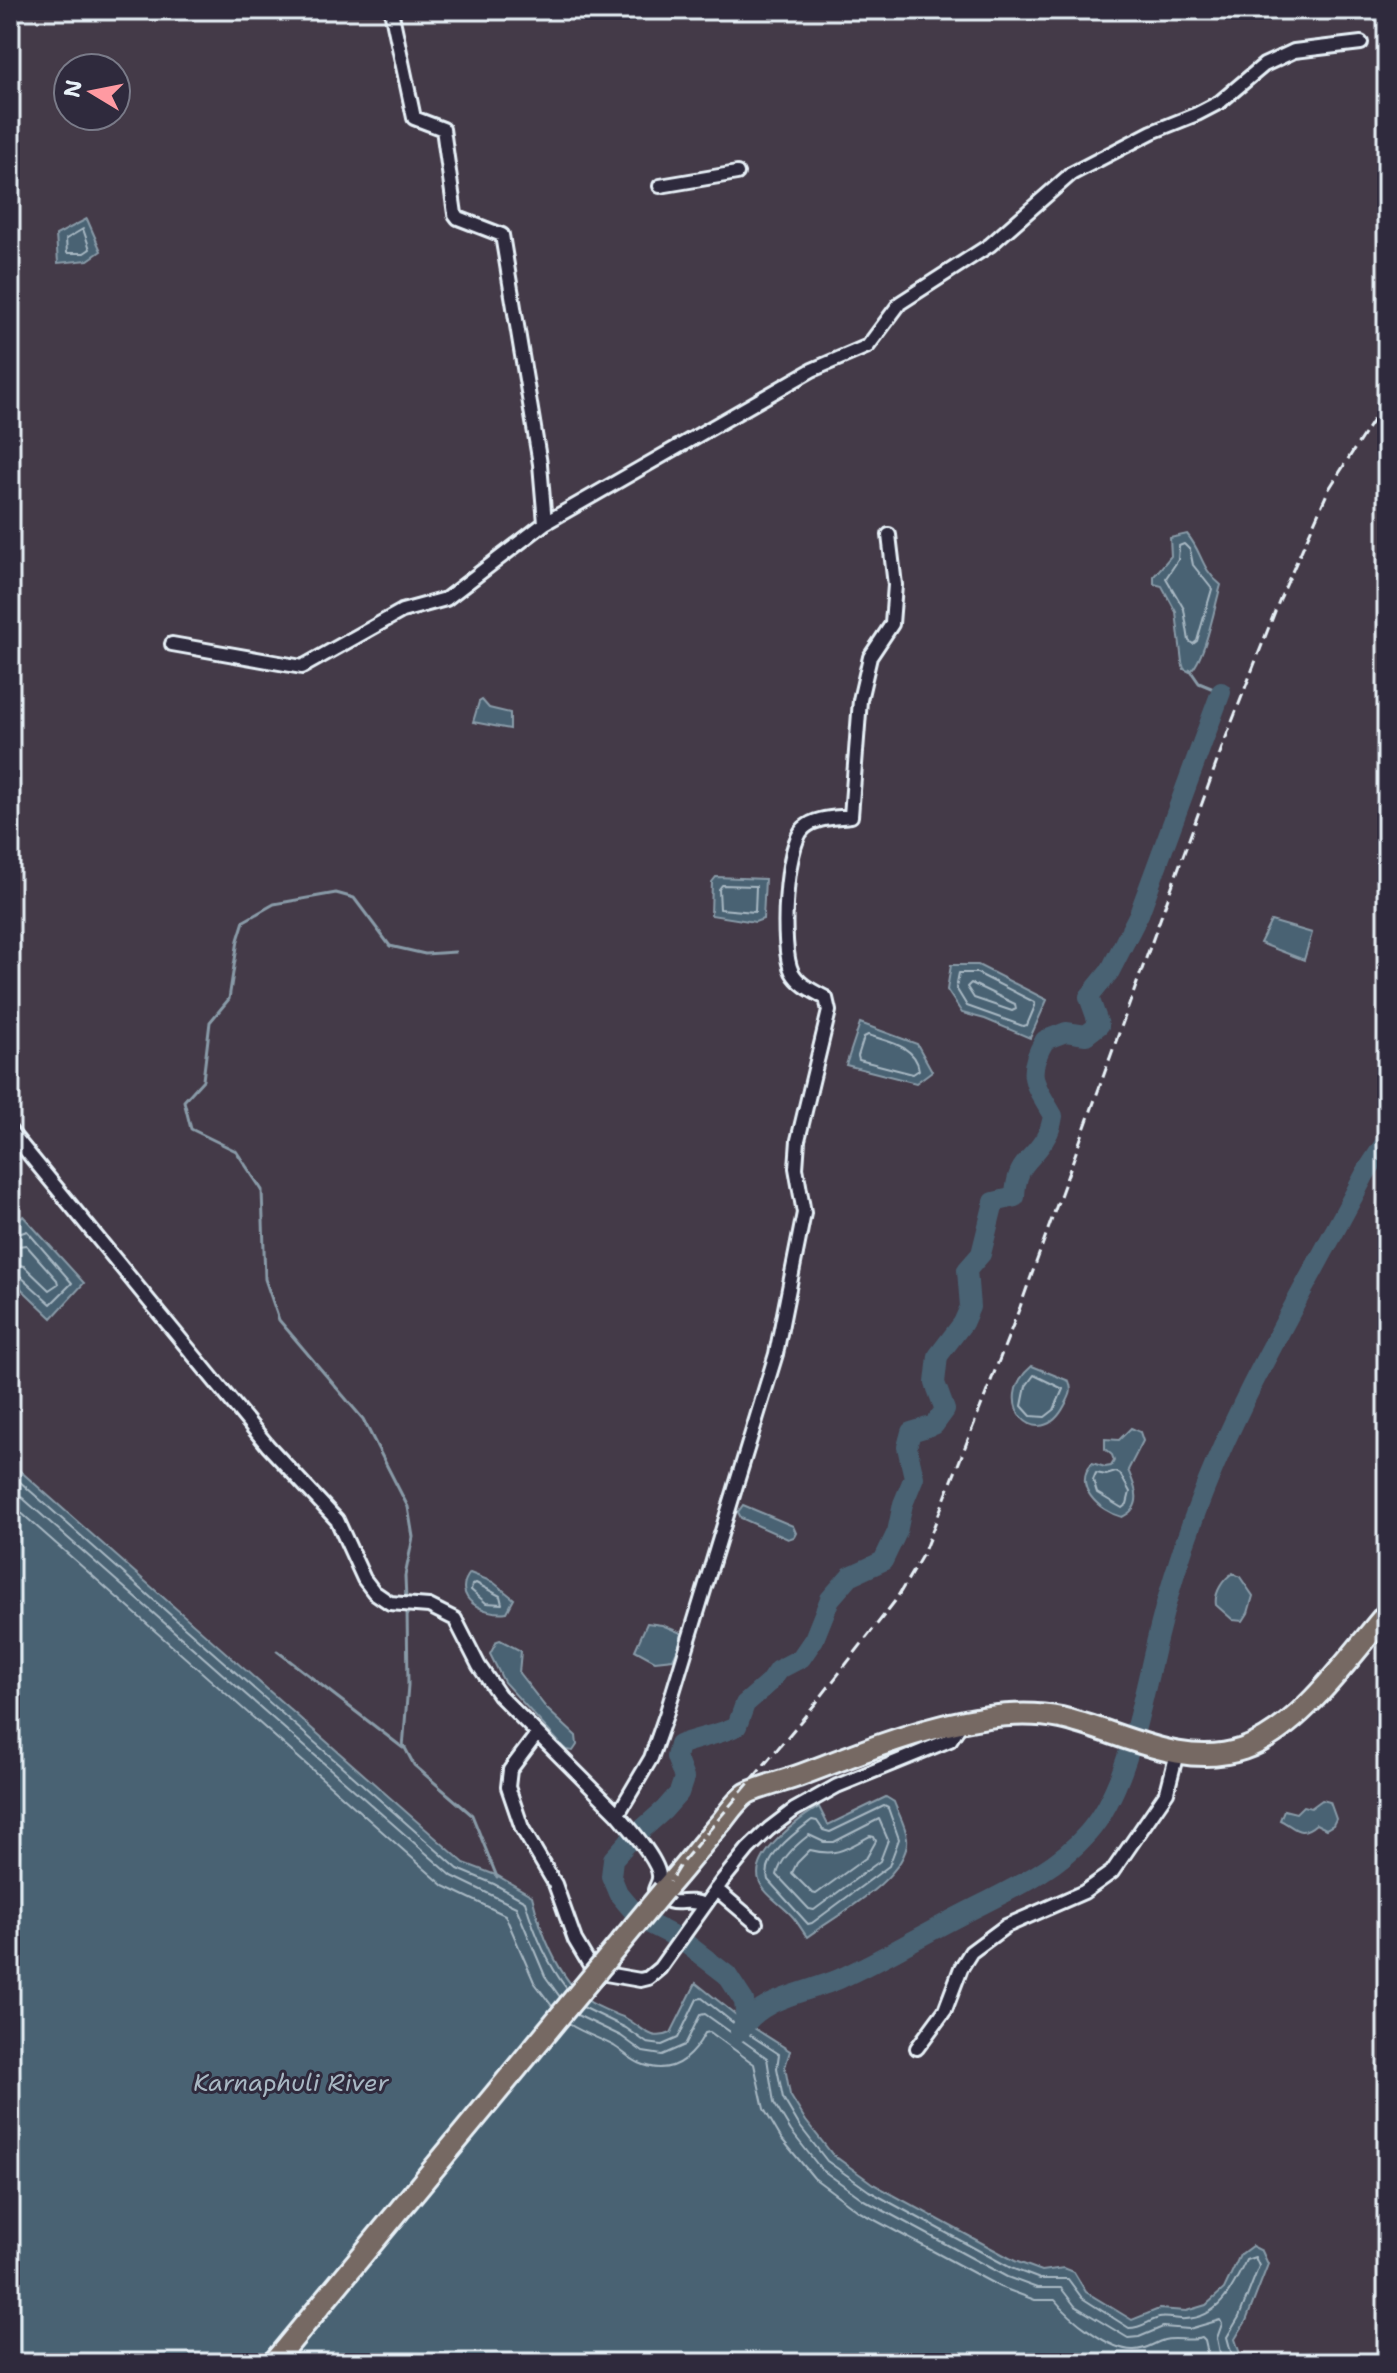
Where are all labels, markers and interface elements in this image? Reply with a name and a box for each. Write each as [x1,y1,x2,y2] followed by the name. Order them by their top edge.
[52,52,132,132] north arrow
[57,78,89,100] text: N
[193,2067,389,2099] water label: Karnaphuli River

